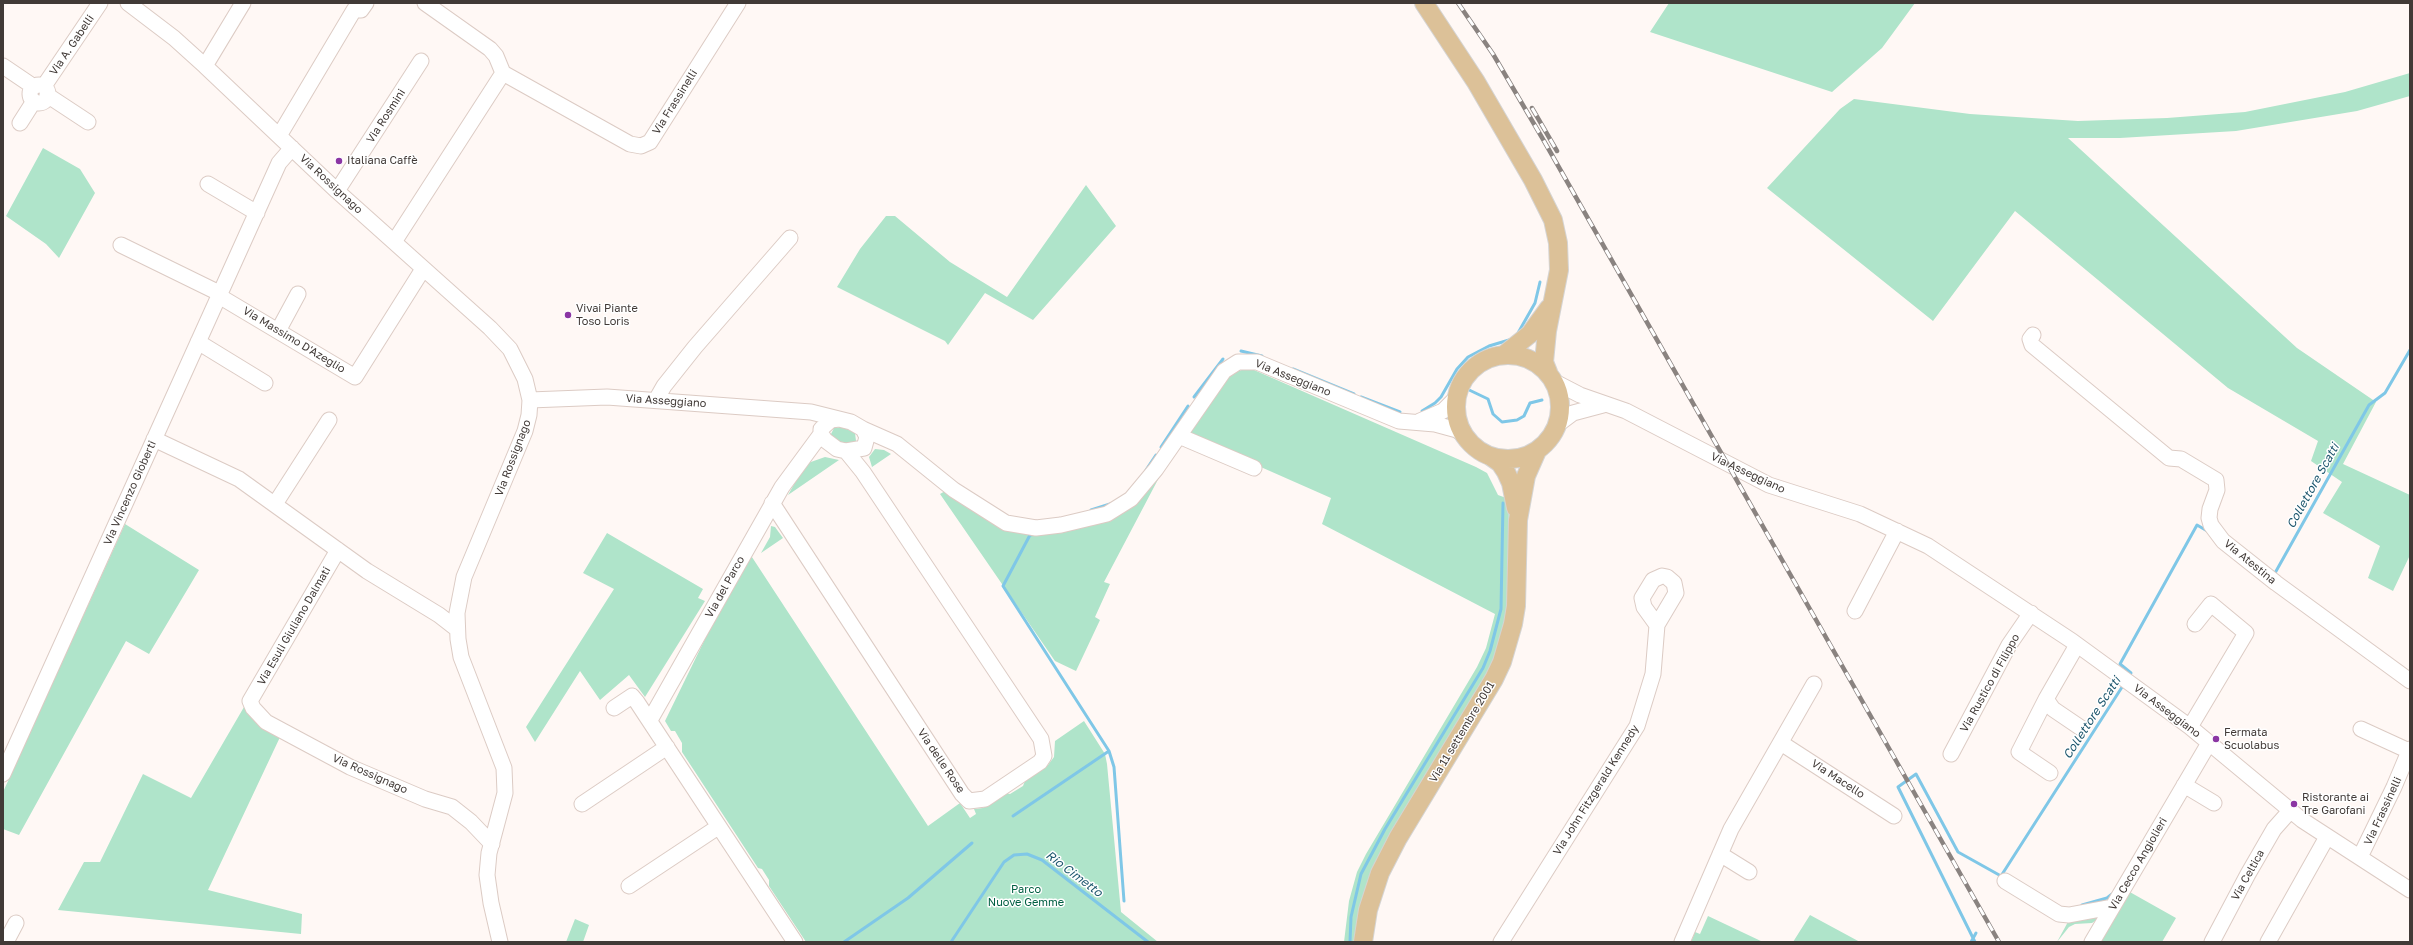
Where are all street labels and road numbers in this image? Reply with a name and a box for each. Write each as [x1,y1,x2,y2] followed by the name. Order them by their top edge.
[47,12,97,78] street label: Via A. Gabelli
[650,67,700,137] street label: Via Frassinelli
[364,87,408,145] street label: Via Rosmini
[297,152,365,216] street label: Via Rossignago
[240,304,348,376] street label: Via Massimo D'Azeglio
[1253,357,1333,399] street label: Via Asseggiano
[625,392,707,410] street label: Via Asseggiano
[492,418,534,498] street label: Via Rossignago
[101,439,159,547] street label: Via Vincenzo Gioberti
[1709,450,1787,496] street label: Via Asseggiano
[2221,537,2279,587] street label: Via Atestina
[703,554,747,620] street label: Via del Parco
[255,564,333,688] street label: Via Esuli Giuliano Dalmati
[1957,632,2023,734] street label: Via Rustico di Filippo
[1427,679,1497,785] street label: Via 11 settembre 2001
[2131,681,2203,741] street label: Via Asseggiano
[1550,722,1642,858] street label: Via John Fitzgerald Kennedy
[915,726,967,796] street label: Via delle Rose
[330,752,410,796] street label: Via Rossignago
[1809,757,1867,801] street label: Via Macello
[2361,775,2405,847] street label: Via Frassinelli
[2106,815,2170,913] street label: Via Cecco Angiolieri
[2229,847,2267,903] street label: Via Celtica

